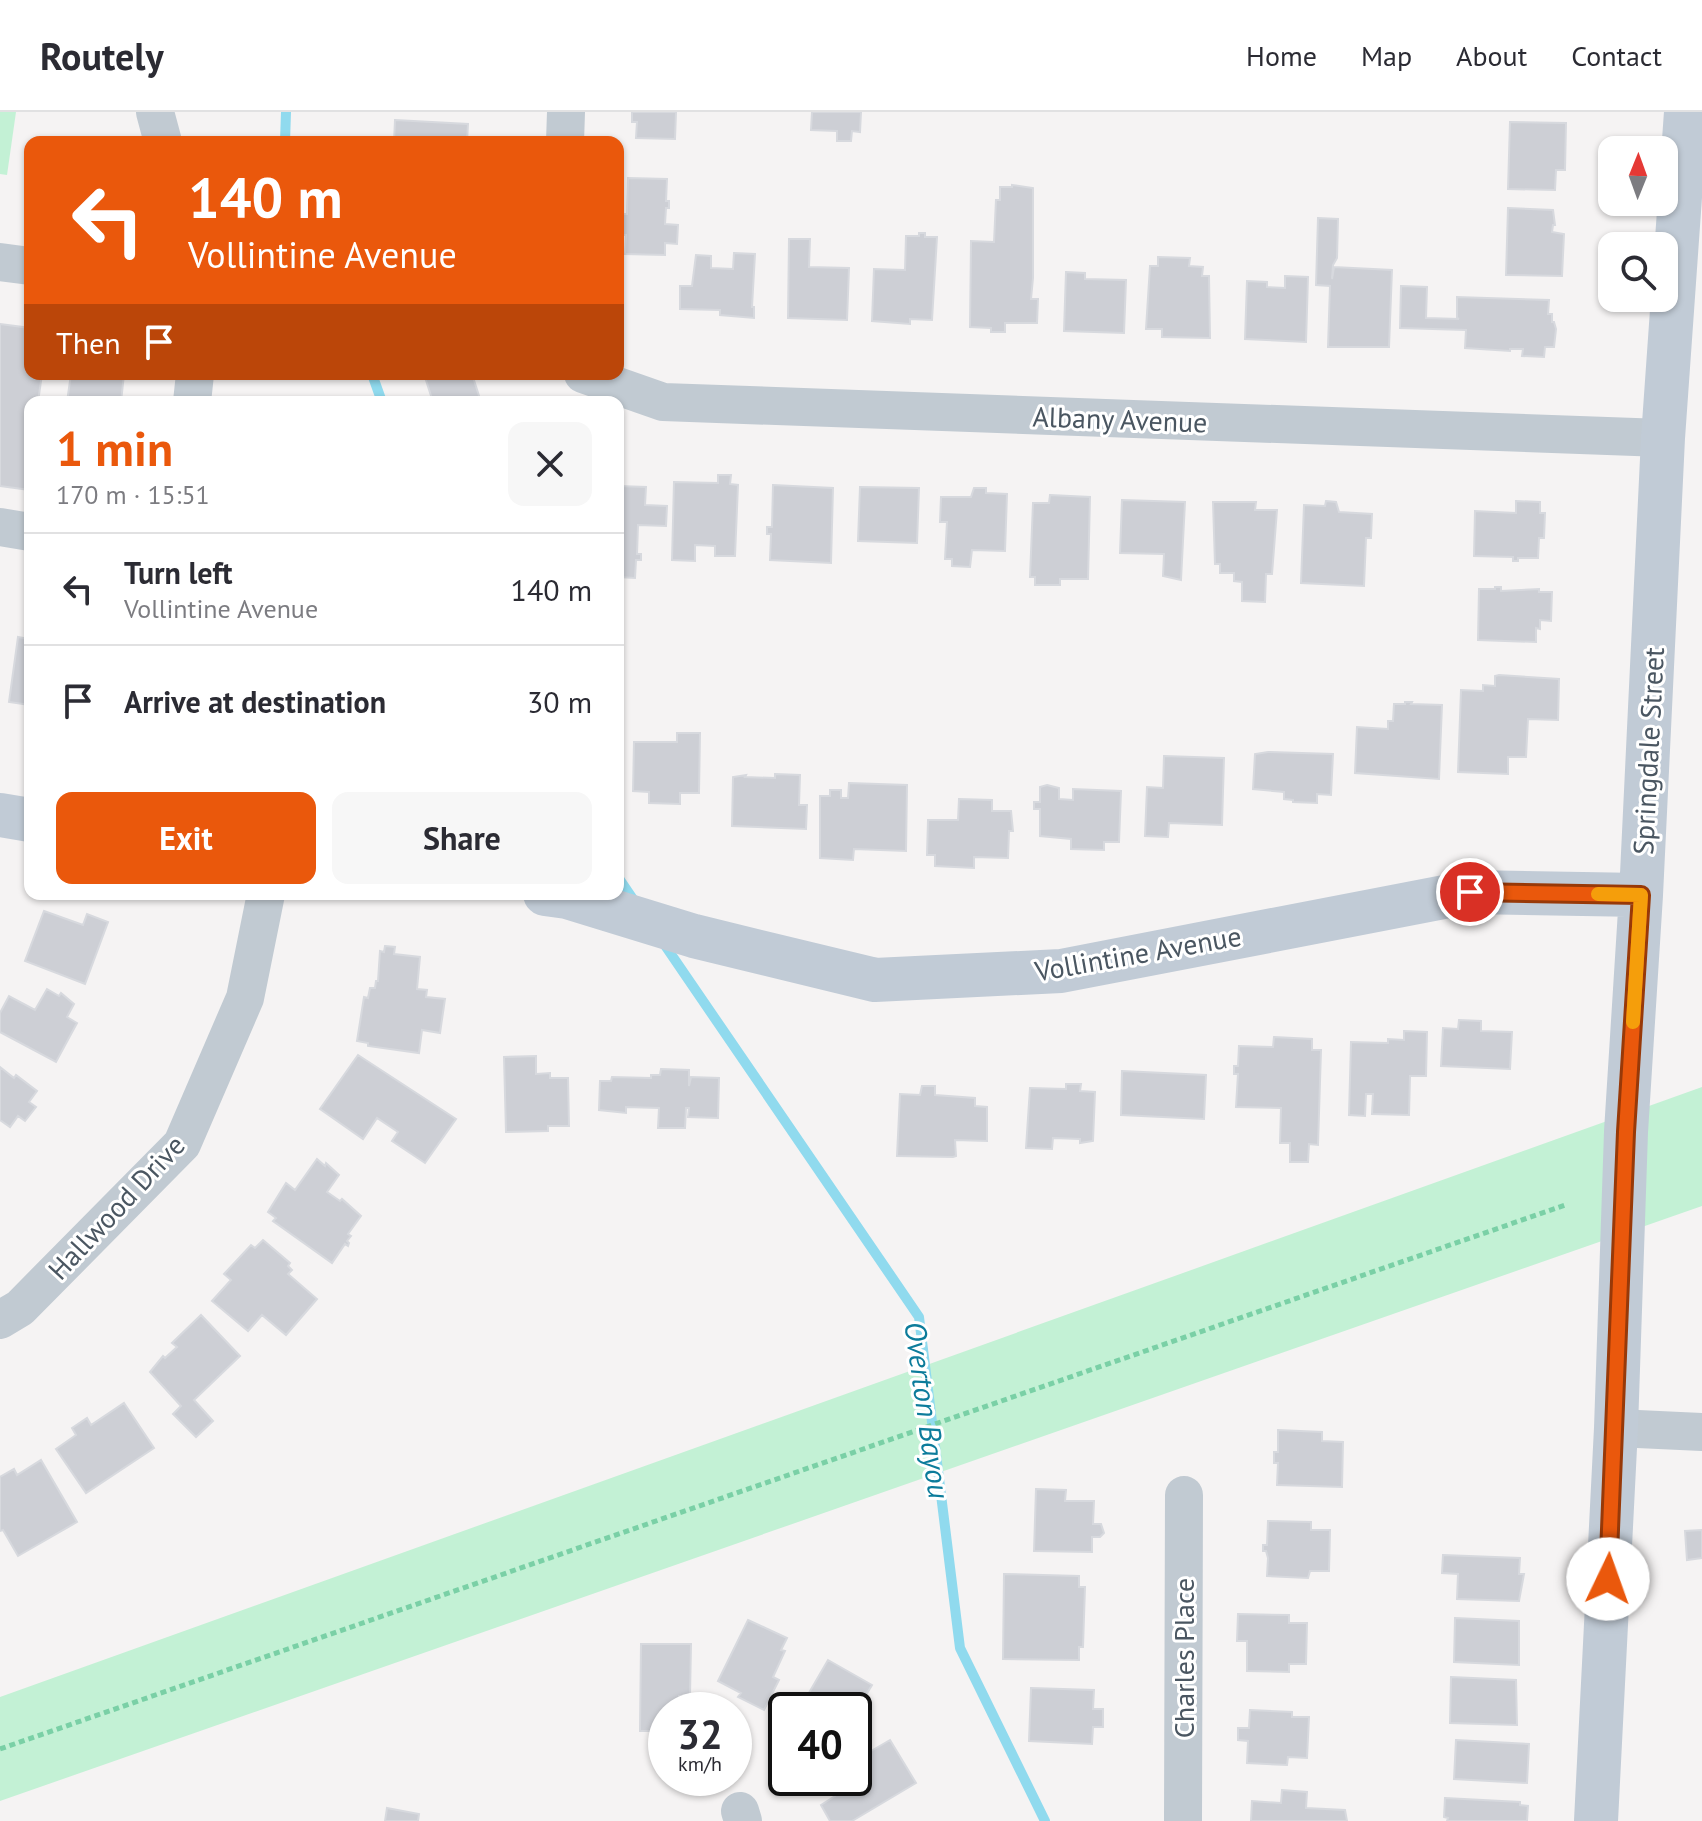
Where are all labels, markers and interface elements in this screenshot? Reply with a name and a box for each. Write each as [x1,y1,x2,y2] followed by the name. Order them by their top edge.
[40,31,164,80] text: Routely
[1246,37,1317,74] text: Home
[1361,37,1412,74] text: Map
[1456,37,1527,74] text: About
[1571,37,1662,74] text: Contact
[1598,136,1678,216] north arrow
[1598,136,1678,312] map controls
[188,161,343,233] text: 140 m
[56,168,160,272] icon: left
[188,231,457,278] text: Vollintine Avenue
[1598,232,1678,312] button: search
[137,320,181,364] icon: arrive
[56,323,121,362] text: Then
[1032,397,1208,441] street label: Albany Avenue
[56,417,173,479] text: 1 min
[508,422,592,506] button: close
[56,478,210,511] text: 170 m · 15:51
[124,553,232,592] text: Turn left
[56,567,100,611] icon: left
[511,570,592,609] text: 140 m
[124,592,318,625] text: Vollintine Avenue
[1624,646,1672,856] street label: Springdale Street
[56,679,100,723] icon: arrive
[124,682,386,721] text: Arrive at destination
[527,682,592,721] text: 30 m
[56,792,316,884] button: Exit
[332,792,592,884] button: Share
[1436,858,1504,926] pin
[1448,870,1492,914] icon: arrive
[1031,917,1244,990] street label: Vollintine Avenue
[40,1127,192,1287] street label: Hallwood Drive
[896,1319,960,1501] water label: Overton Bayou
[1566,1537,1650,1621] position arrow
[1165,1578,1202,1738] street label: Charles Place
[768,1692,872,1796] speed limit sign: 40
[677,1708,723,1760] text: 32
[678,1751,722,1777] text: km/h

